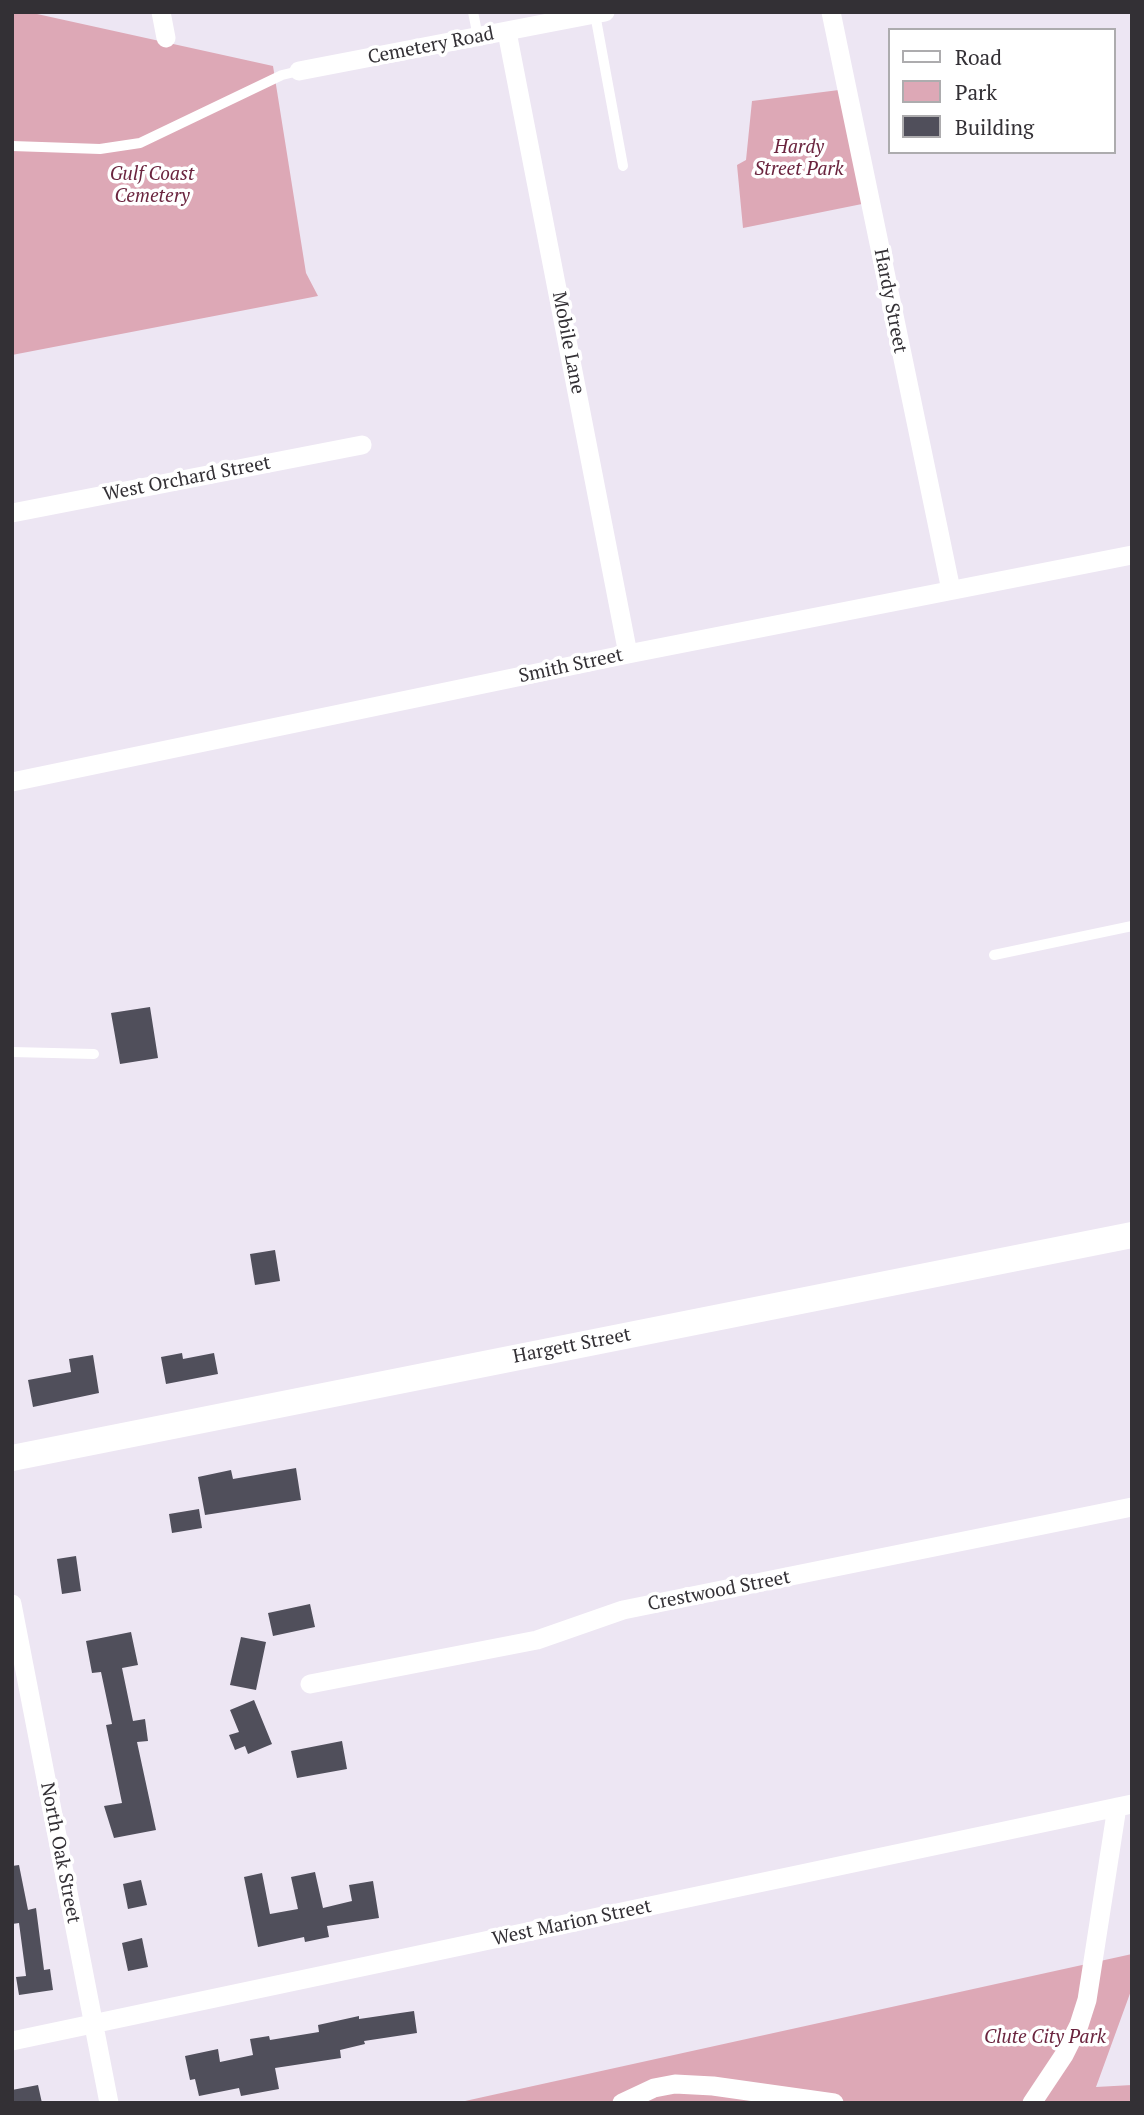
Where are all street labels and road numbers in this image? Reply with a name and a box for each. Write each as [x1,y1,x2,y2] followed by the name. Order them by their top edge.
[366,23,496,69] street label: Cemetery Road
[869,247,911,355] street label: Hardy Street
[547,290,589,396] street label: Mobile Lane
[101,452,273,506] street label: West Orchard Street
[517,644,625,688] street label: Smith Street
[511,1323,633,1369] street label: Hargett Street
[646,1566,792,1616] street label: Crestwood Street
[35,1780,85,1926] street label: North Oak Street
[490,1895,654,1951] street label: West Marion Street

